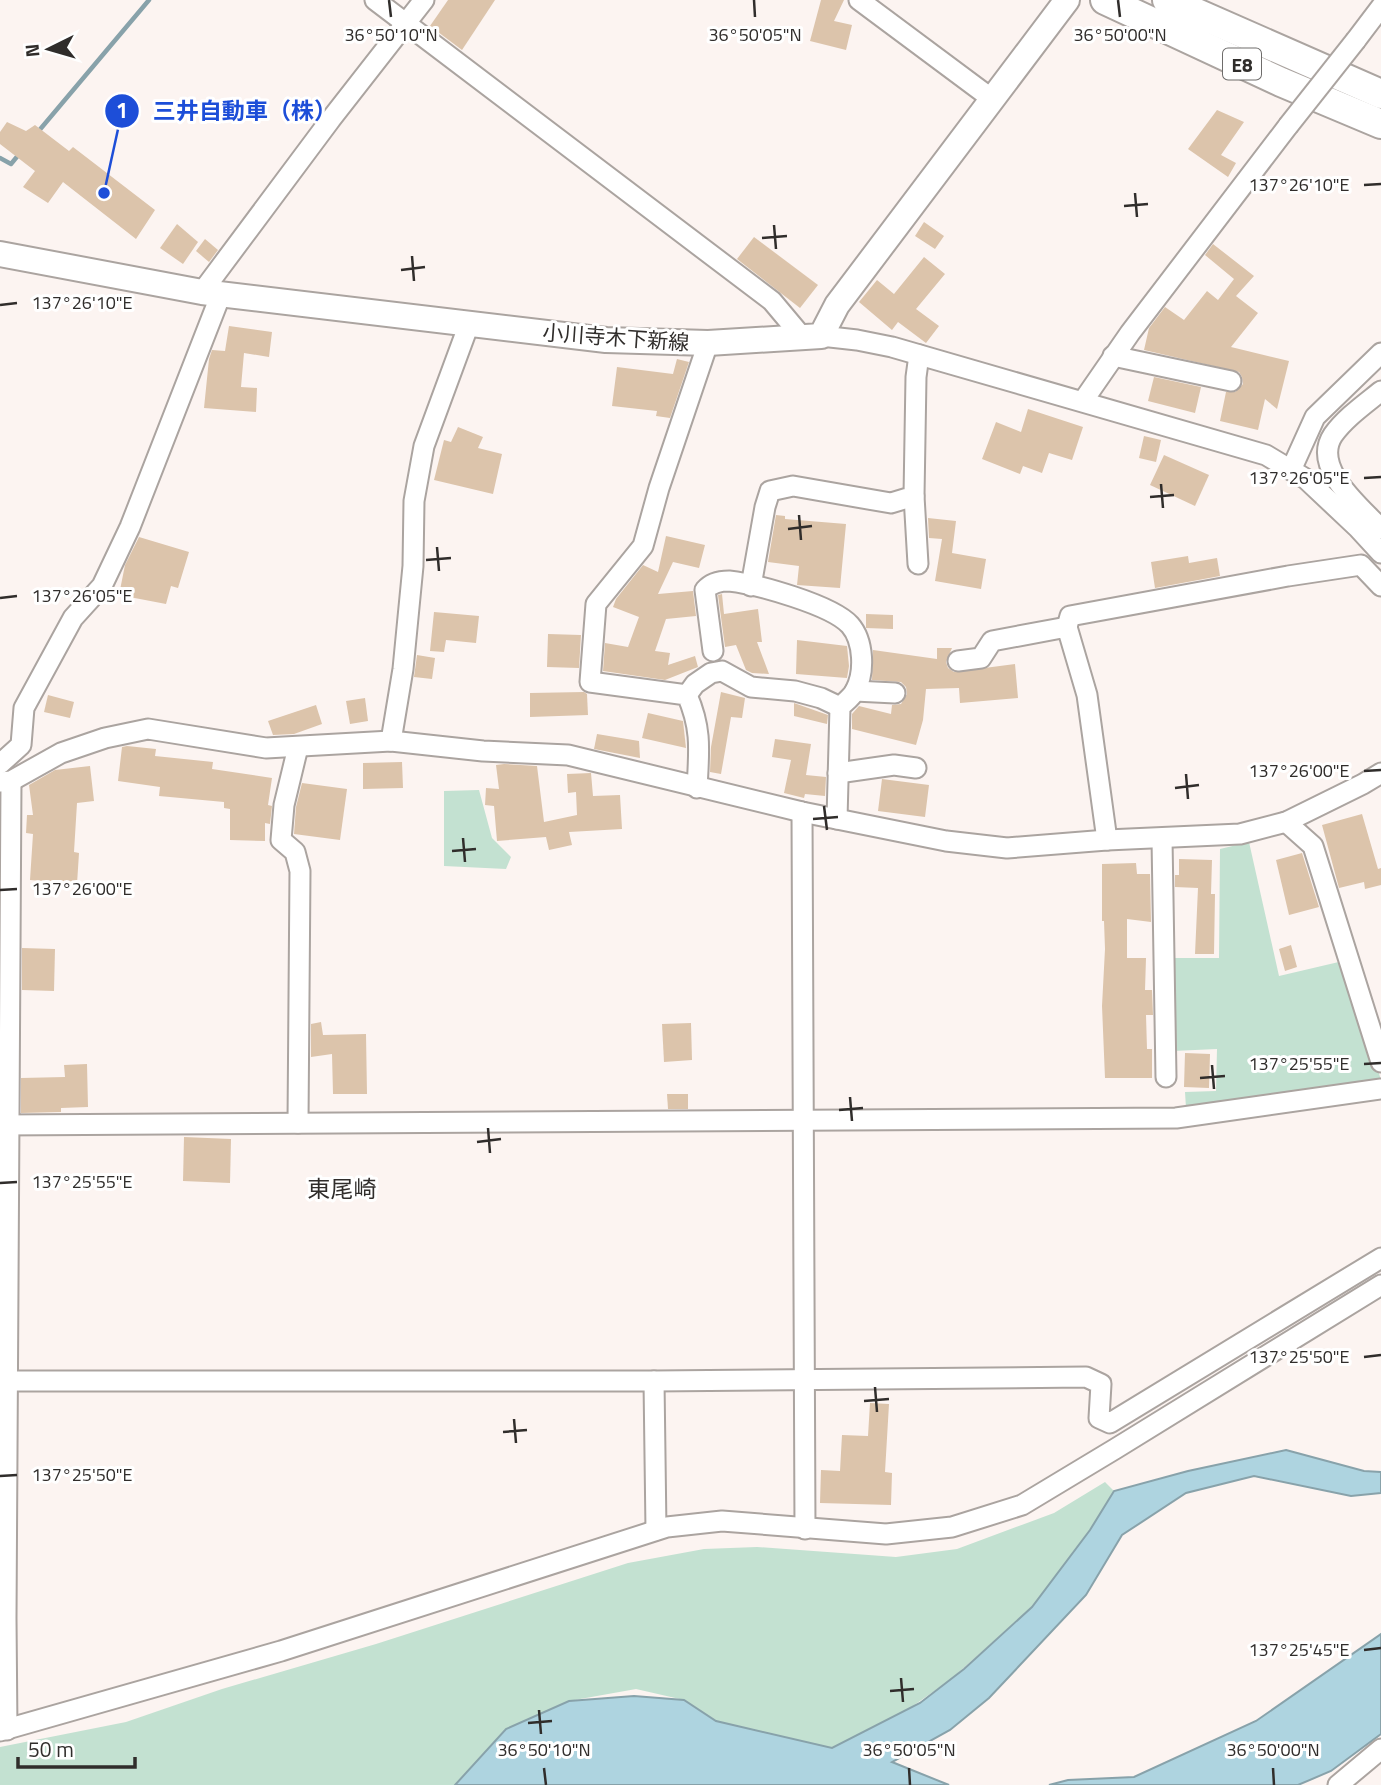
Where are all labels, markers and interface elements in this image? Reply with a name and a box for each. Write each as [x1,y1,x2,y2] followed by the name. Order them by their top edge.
[14,14,84,84] north arrow
[344,21,438,48] text: 36°50'10"N
[708,21,802,48] text: 36°50'05"N
[1073,21,1167,48] text: 36°50'00"N
[17,43,47,58] text: N
[1223,48,1261,80] road number: E8
[104,89,351,133] callout: 三井自動車（株）
[153,93,337,128] text: 三井自動車（株）
[116,94,128,126] text: 1
[1248,171,1350,198] text: 137°26'10"E
[31,289,133,316] text: 137°26'10"E
[542,316,690,358] street label: 小川寺木下新線
[1248,464,1350,491] text: 137°26'05"E
[31,582,133,609] text: 137°26'05"E
[1248,757,1350,784] text: 137°26'00"E
[31,875,133,902] text: 137°26'00"E
[1248,1050,1350,1077] text: 137°25'55"E
[31,1168,133,1195] text: 137°25'55"E
[308,1171,377,1206] district label: 東尾崎
[1248,1343,1350,1370] text: 137°25'50"E
[31,1461,133,1488] text: 137°25'50"E
[1248,1636,1350,1663] text: 137°25'45"E
[18,1726,135,1770] scale bar
[28,1733,74,1765] text: 50 m
[497,1736,591,1763] text: 36°50'10"N
[862,1736,956,1763] text: 36°50'05"N
[1226,1736,1320,1763] text: 36°50'00"N

